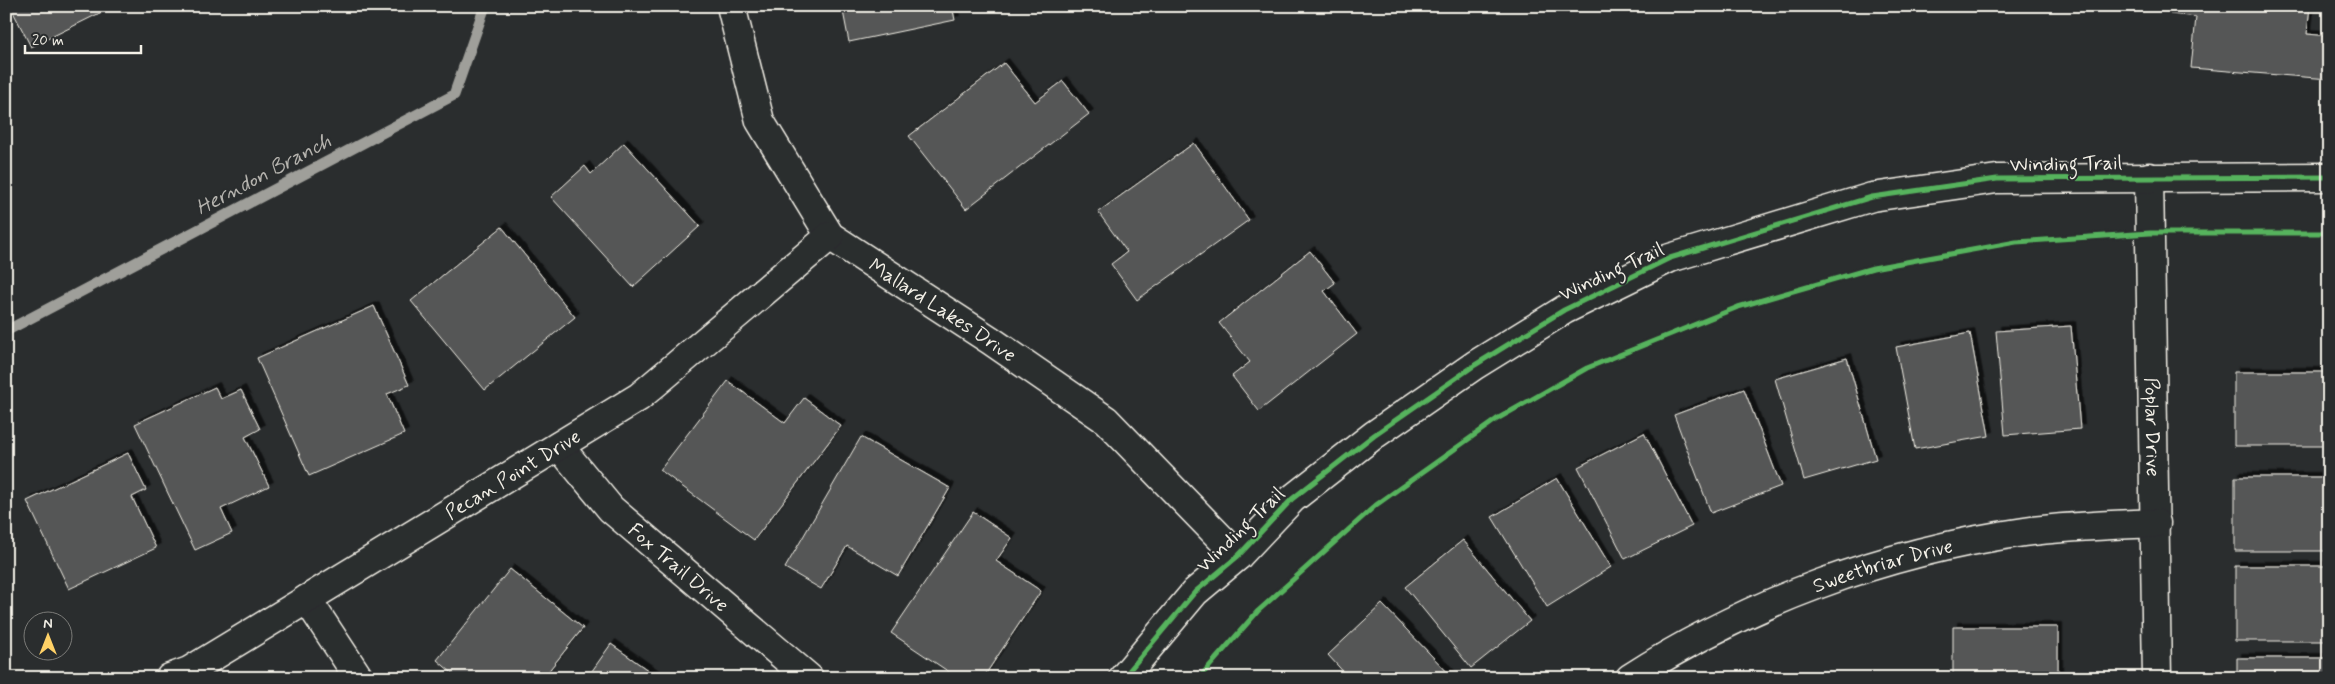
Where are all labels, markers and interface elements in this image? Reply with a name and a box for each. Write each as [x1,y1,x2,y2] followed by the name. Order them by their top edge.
[25,22,141,54] scale bar
[32,31,64,51] text: 20 m
[191,127,337,222] water label: Herndon Branch
[2009,150,2123,181] street label: Winding Trail
[1555,236,1669,310] street label: Winding Trail
[863,253,1021,369] street label: Mallard Lakes Drive
[2137,377,2166,477] street label: Poplar Drive
[440,424,586,527] street label: Pecan Point Drive
[1191,481,1292,580] street label: Winding Trail
[622,517,734,619] street label: Fox Trail Drive
[1809,533,1956,600] street label: Sweetbriar Drive
[22,612,72,662] north arrow
[43,615,53,633] text: N

